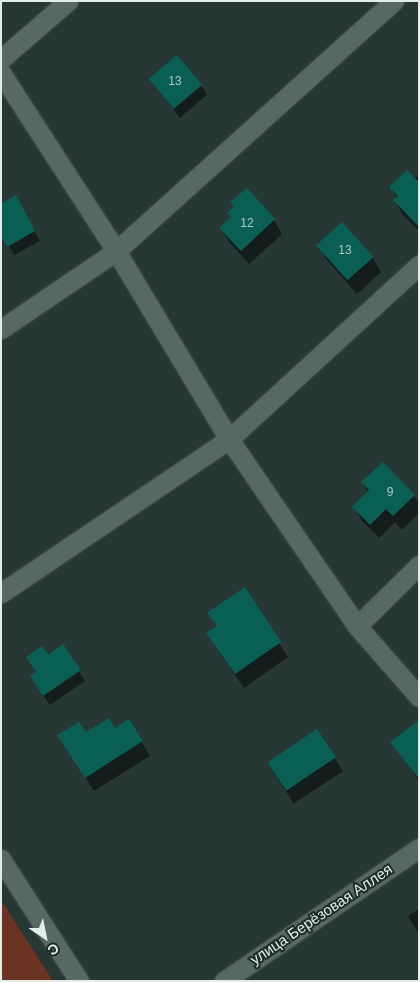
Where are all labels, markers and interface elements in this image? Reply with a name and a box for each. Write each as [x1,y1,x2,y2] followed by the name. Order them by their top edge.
[168,75,182,89] house number: 13
[240,217,254,231] house number: 12
[338,244,352,258] house number: 13
[387,486,393,500] house number: 9
[246,860,396,968] street label: улица Берёзовая Аллея
[20,912,70,962] north arrow
[45,940,62,959] text: С

